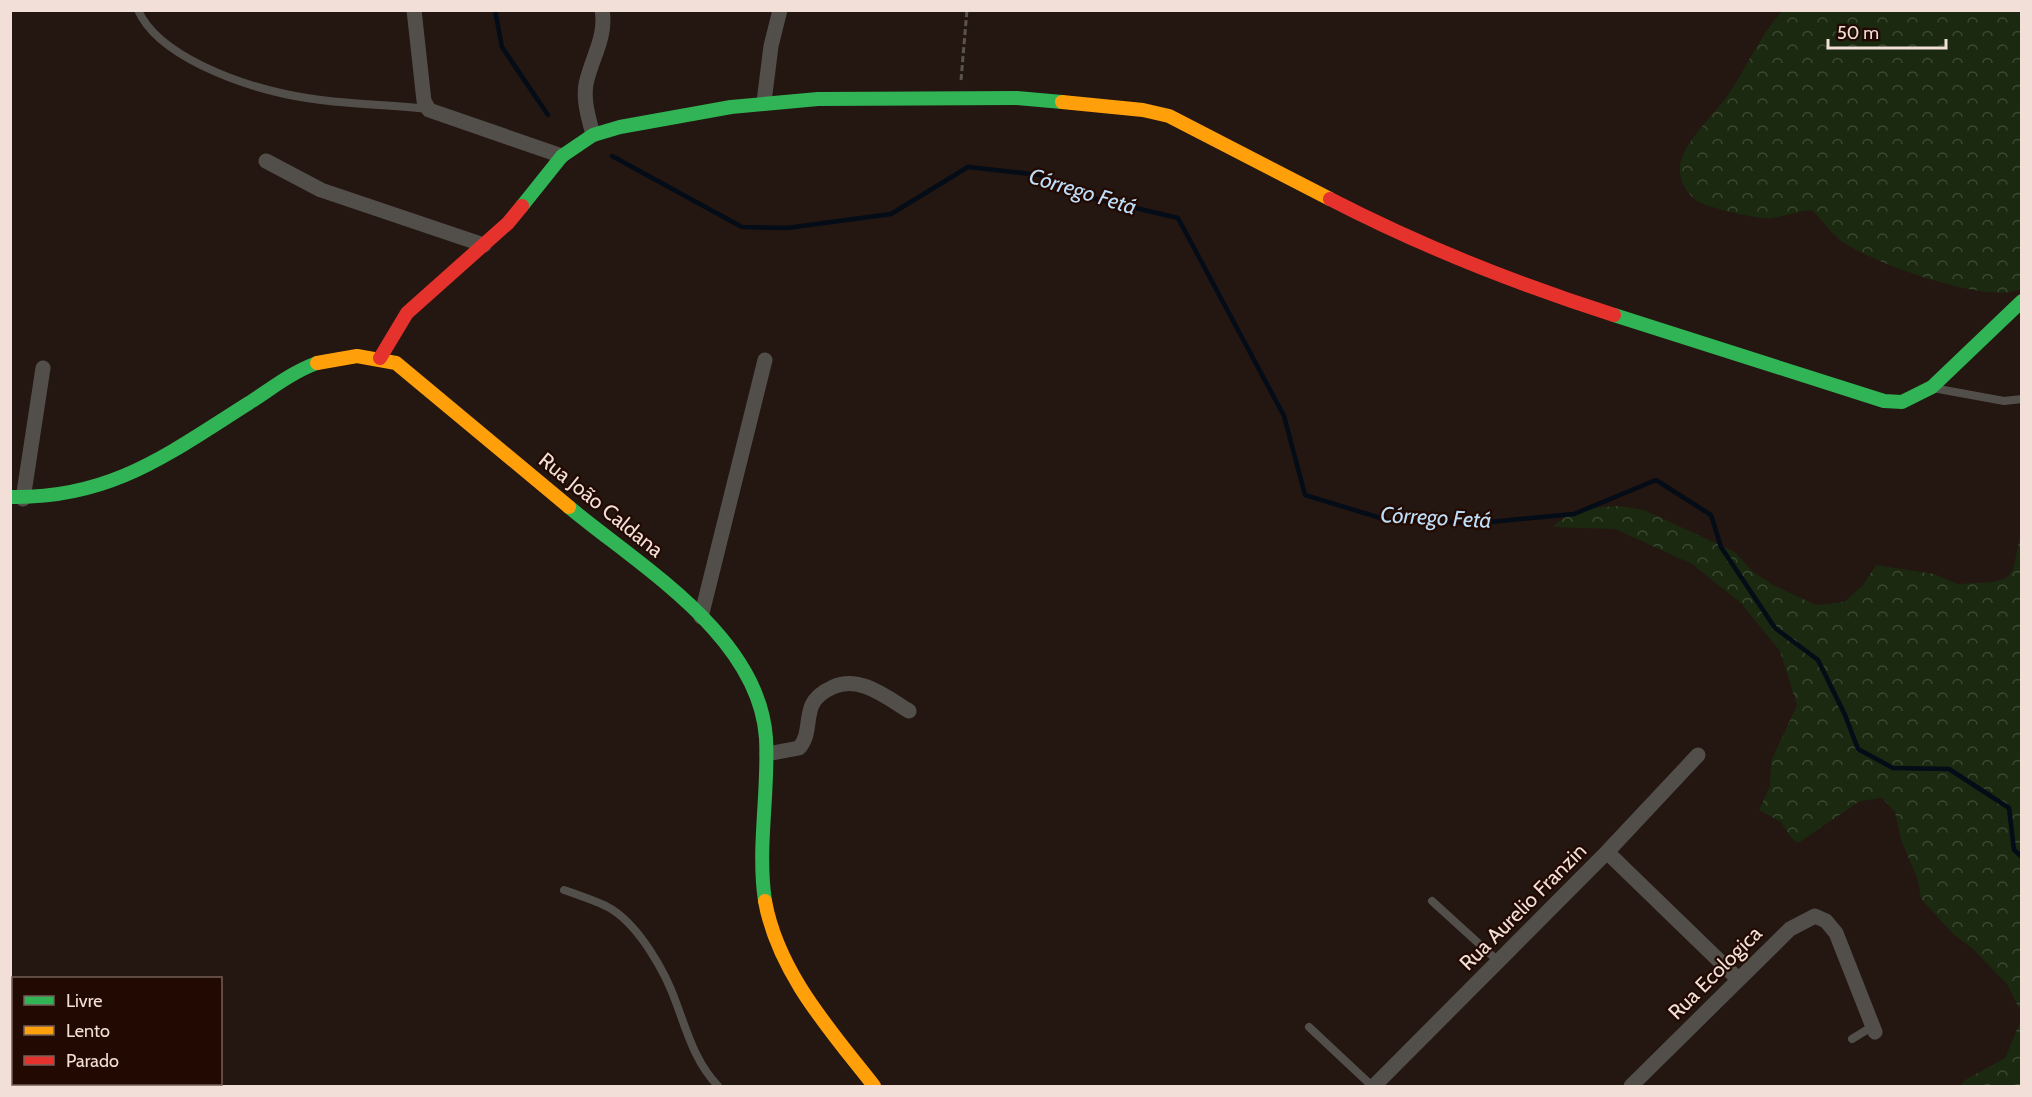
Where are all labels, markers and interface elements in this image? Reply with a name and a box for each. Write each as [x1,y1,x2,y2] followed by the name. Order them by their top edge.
[1828,12,1946,50] scale bar
[1837,22,1879,44] text: 50 m
[1026,162,1140,221] water label: Córrego Fetá
[534,447,668,562] street label: Rua João Caldana
[1380,501,1492,534] water label: Córrego Fetá
[1454,838,1591,975] street label: Rua Aurelio Franzin
[1663,921,1767,1025] street label: Rua Ecologica
[12,977,222,1085] legend
[66,990,102,1012] text: Livre
[66,1020,110,1042] text: Lento
[66,1050,119,1072] text: Parado

